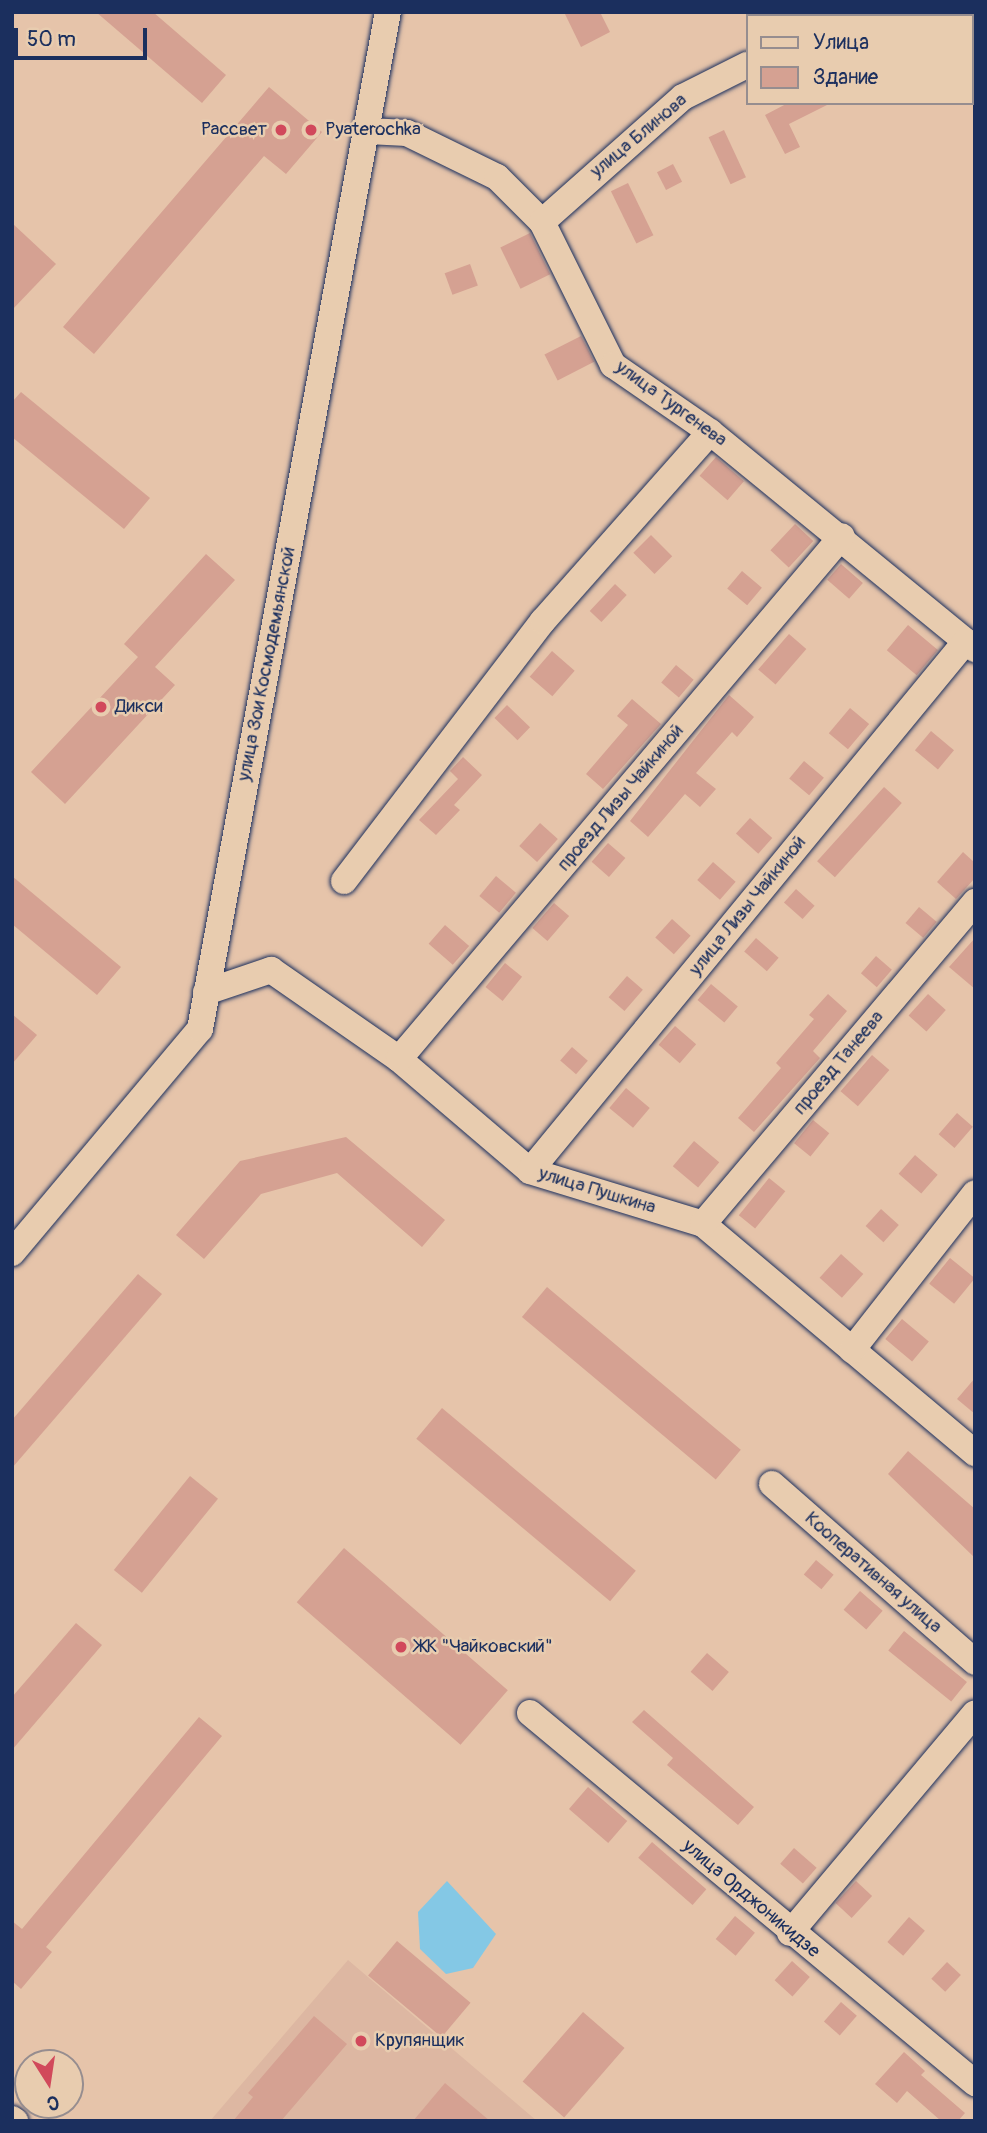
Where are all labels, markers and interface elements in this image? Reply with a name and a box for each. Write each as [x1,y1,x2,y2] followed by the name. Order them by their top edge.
[18,14,150,58] scale bar
[746,14,973,105] legend
[27,26,76,53] text: 50 m
[813,29,869,56] text: Улица
[813,64,878,91] text: Здание
[586,89,692,183] street label: улица Блинова
[201,119,267,141] place label: Рассвет
[325,119,421,141] place label: Pyaterochka
[273,122,289,138] marker: Рассвет
[303,122,319,138] marker: Pyaterochka
[611,356,731,452] street label: улица Тургенева
[233,545,301,783] street label: улица Зои Космодемьянской
[115,696,163,718] place label: Дикси
[93,699,109,715] marker: Дикси
[553,720,689,876] street label: проезд Лизы Чайкиной
[685,832,811,980] street label: улица Лизы Чайкиной
[789,1006,889,1120] street label: проезд Танеева
[536,1162,658,1220] street label: улица Пушкина
[800,1507,946,1639] street label: Кооперативная улица
[415,1636,553,1658] place label: ЖК "Чайковский"
[393,1639,409,1655] marker: ЖК "Чайковский"
[678,1835,824,1963] street label: улица Орджоникидзе
[375,2030,465,2052] place label: Крупянщик
[353,2033,369,2049] marker: Крупянщик
[14,2049,84,2119] north arrow
[45,2090,61,2116] text: С

